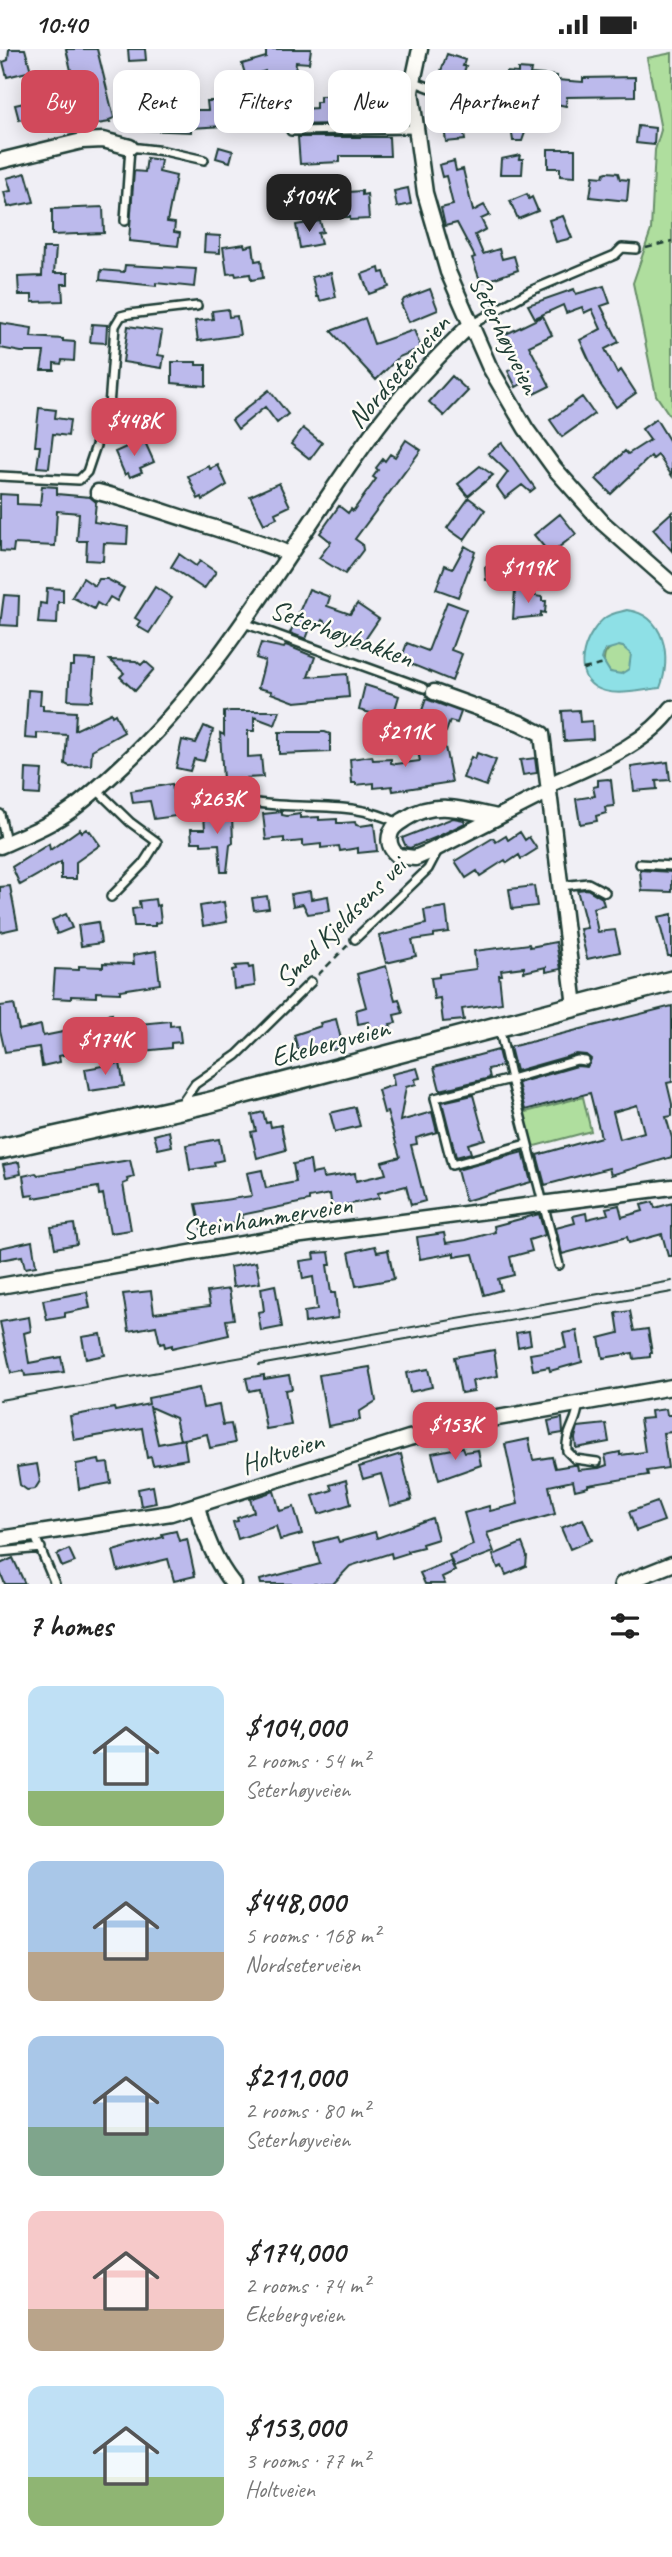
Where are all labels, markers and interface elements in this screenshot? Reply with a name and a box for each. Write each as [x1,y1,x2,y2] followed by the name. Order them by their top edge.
[35,8,87,41] text: 10:40
[21,70,99,133] chip: Buy
[113,70,200,133] chip: Rent
[214,70,314,133] chip: Filters
[328,70,411,133] chip: New
[425,70,561,133] chip: Apartment
[260,174,358,234] pin: $104K
[282,182,336,211] text: $104K
[461,269,549,400] street label: Seterhøyveien
[339,306,458,435] street label: Nordseterveien
[85,399,183,458] pin: $448K
[107,406,161,435] text: $448K
[479,545,577,605] pin: $119K
[502,553,554,582] text: $119K
[266,591,419,675] street label: Seterhøybakken
[356,709,454,769] pin: $211K
[378,717,432,746] text: $211K
[168,777,266,836] pin: $263K
[190,784,244,813] text: $263K
[267,846,416,995] street label: Smed Kjeldsens vei
[267,1009,394,1075] street label: Ekebergveien
[56,1017,154,1077] pin: $174K
[79,1025,132,1054] text: $174K
[179,1186,355,1248] street label: Steinhammerveien
[406,1403,504,1462] pin: $153K
[429,1410,481,1439] text: $153K
[236,1422,329,1482] street label: Holtveien
[28,1607,113,1645] text: 7 homes
[606,1607,644,1645] icon: filters
[245,1708,345,1746] text: $104,000
[84,1714,168,1798] icon: home
[245,1746,369,1775] text: 2 rooms · 54 m²
[245,1775,350,1804] text: Seterhøyveien
[245,1883,345,1921] text: $448,000
[84,1889,168,1973] icon: home
[245,1921,380,1950] text: 5 rooms · 168 m²
[245,1950,360,1979] text: Nordseterveien
[245,2058,345,2096] text: $211,000
[84,2064,168,2148] icon: home
[245,2096,369,2125] text: 2 rooms · 80 m²
[245,2125,350,2154] text: Seterhøyveien
[245,2233,345,2271] text: $174,000
[84,2239,168,2323] icon: home
[245,2271,369,2300] text: 2 rooms · 74 m²
[245,2300,344,2329] text: Ekebergveien
[245,2408,345,2446] text: $153,000
[84,2414,168,2498] icon: home
[245,2446,369,2475] text: 3 rooms · 77 m²
[245,2475,315,2504] text: Holtveien

